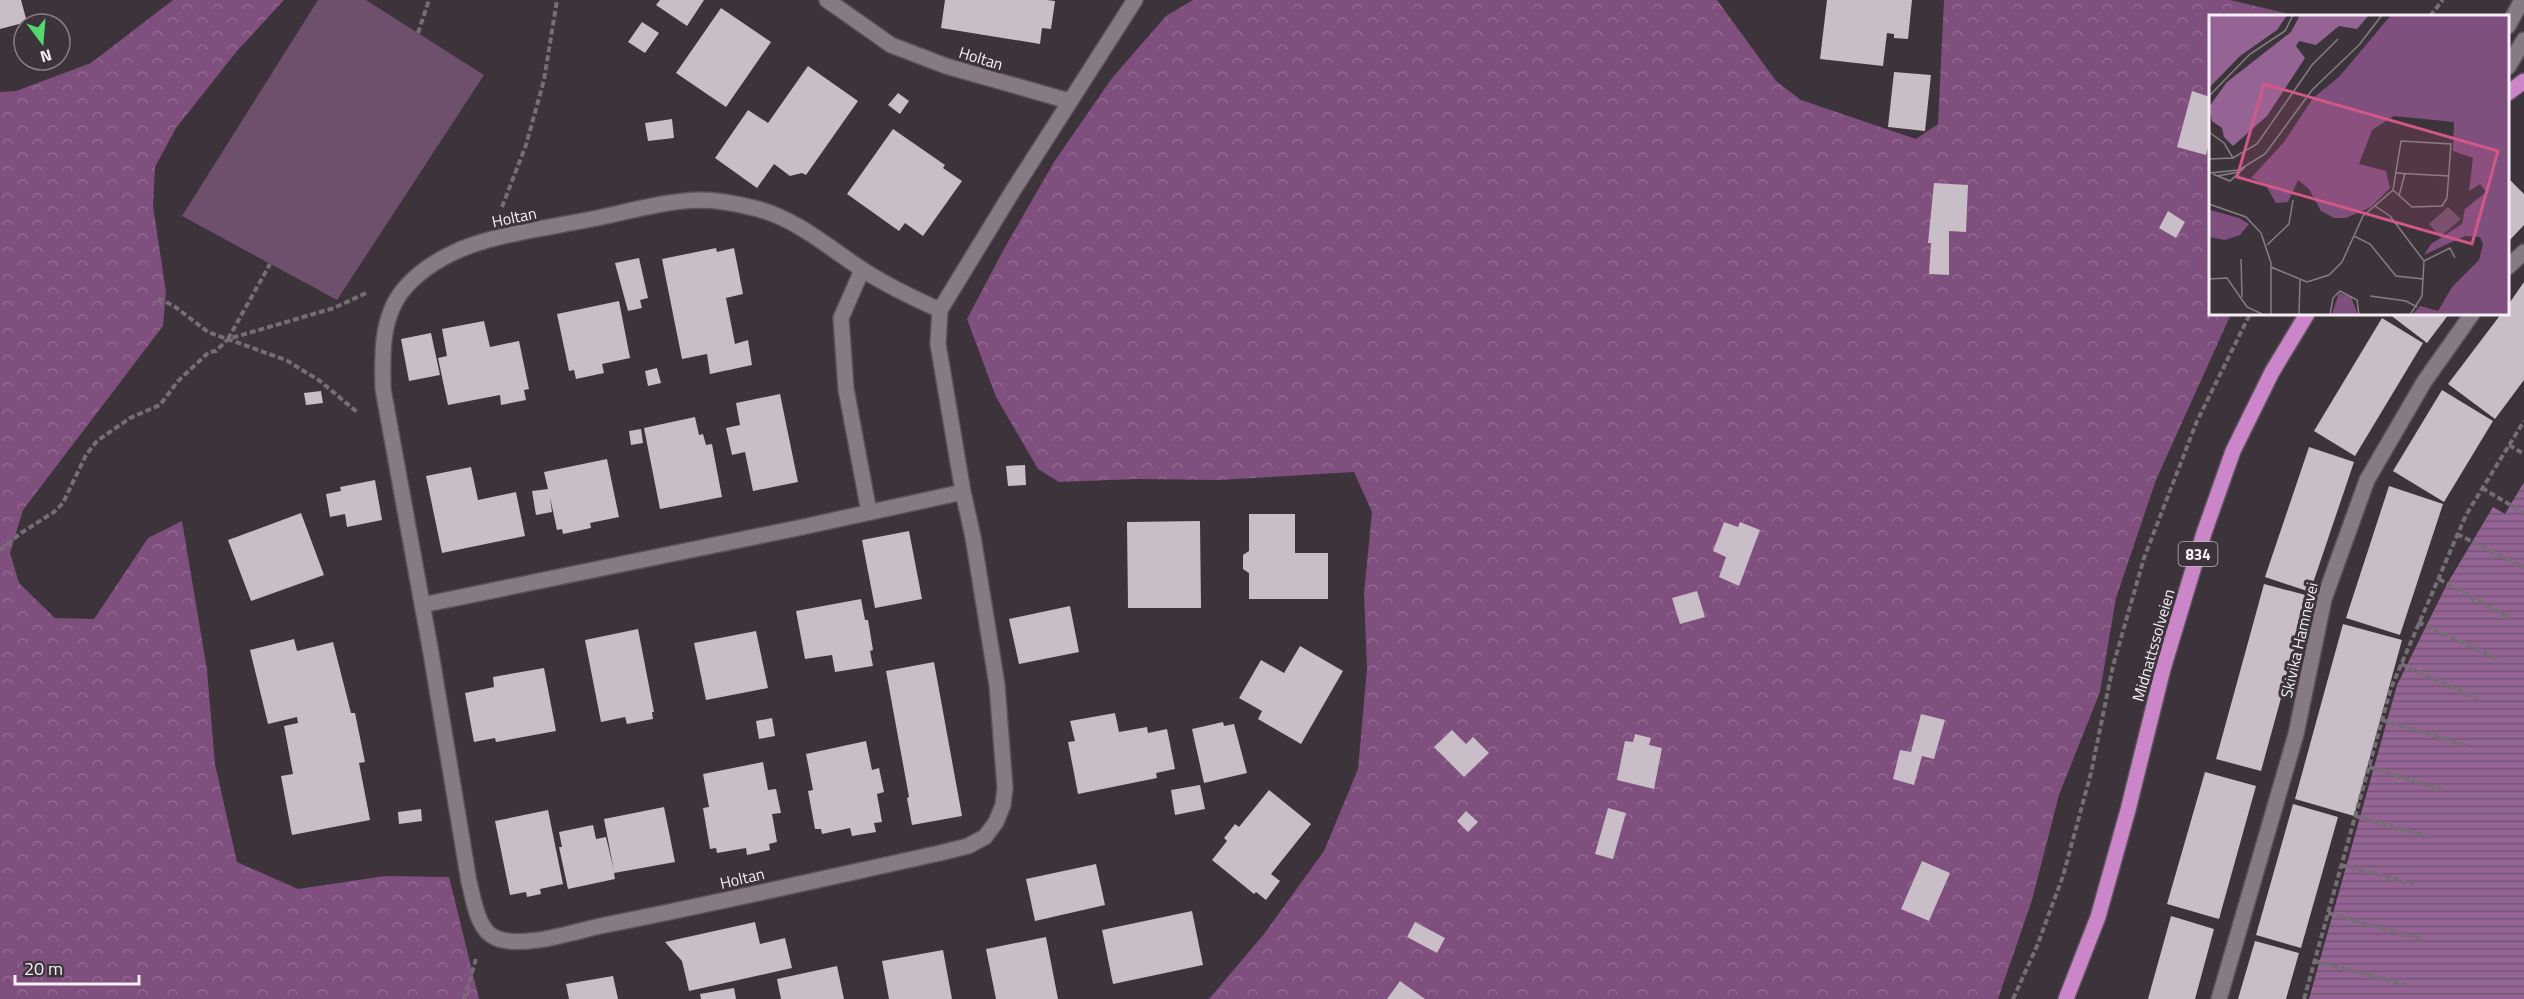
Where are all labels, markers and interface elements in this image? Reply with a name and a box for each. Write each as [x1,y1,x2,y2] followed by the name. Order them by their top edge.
[12,12,72,72] north arrow
[2209,15,2509,315] inset map
[956,40,1006,76] street label: Holtan
[37,43,55,69] text: N
[489,201,539,233] street label: Holtan
[2178,542,2218,566] road number: 834
[2274,580,2324,700] street label: Skivika Hamnevei
[2125,586,2181,704] street label: Midnattssolveien
[717,861,767,895] street label: Holtan
[15,948,140,986] scale bar
[24,955,63,982] text: 20 m

